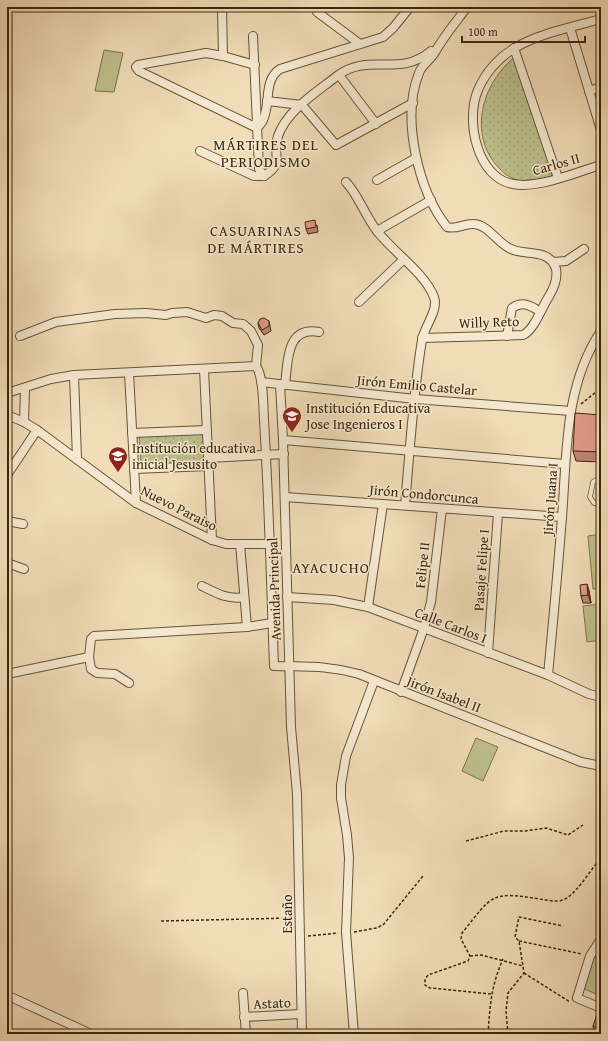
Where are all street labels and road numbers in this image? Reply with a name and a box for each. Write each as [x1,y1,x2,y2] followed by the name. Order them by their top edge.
[530,148,582,180] street label: Carlos II
[458,311,520,333] street label: Willy Reto
[354,370,478,400] street label: Jirón Emilio Castelar
[537,462,563,538] street label: Jirón Juana I
[367,479,480,509] street label: Jirón Condorcunca
[137,480,221,536] street label: Nuevo Paraiso
[468,528,494,612] street label: Pasaje Felipe I
[262,537,286,641] street label: Avenida Principal
[410,541,434,589] street label: Felipe II
[412,602,490,648] street label: Calle Carlos I
[402,670,484,717] street label: Jirón Isabel II
[277,894,297,934] street label: Estaño
[253,992,291,1014] street label: Astato

